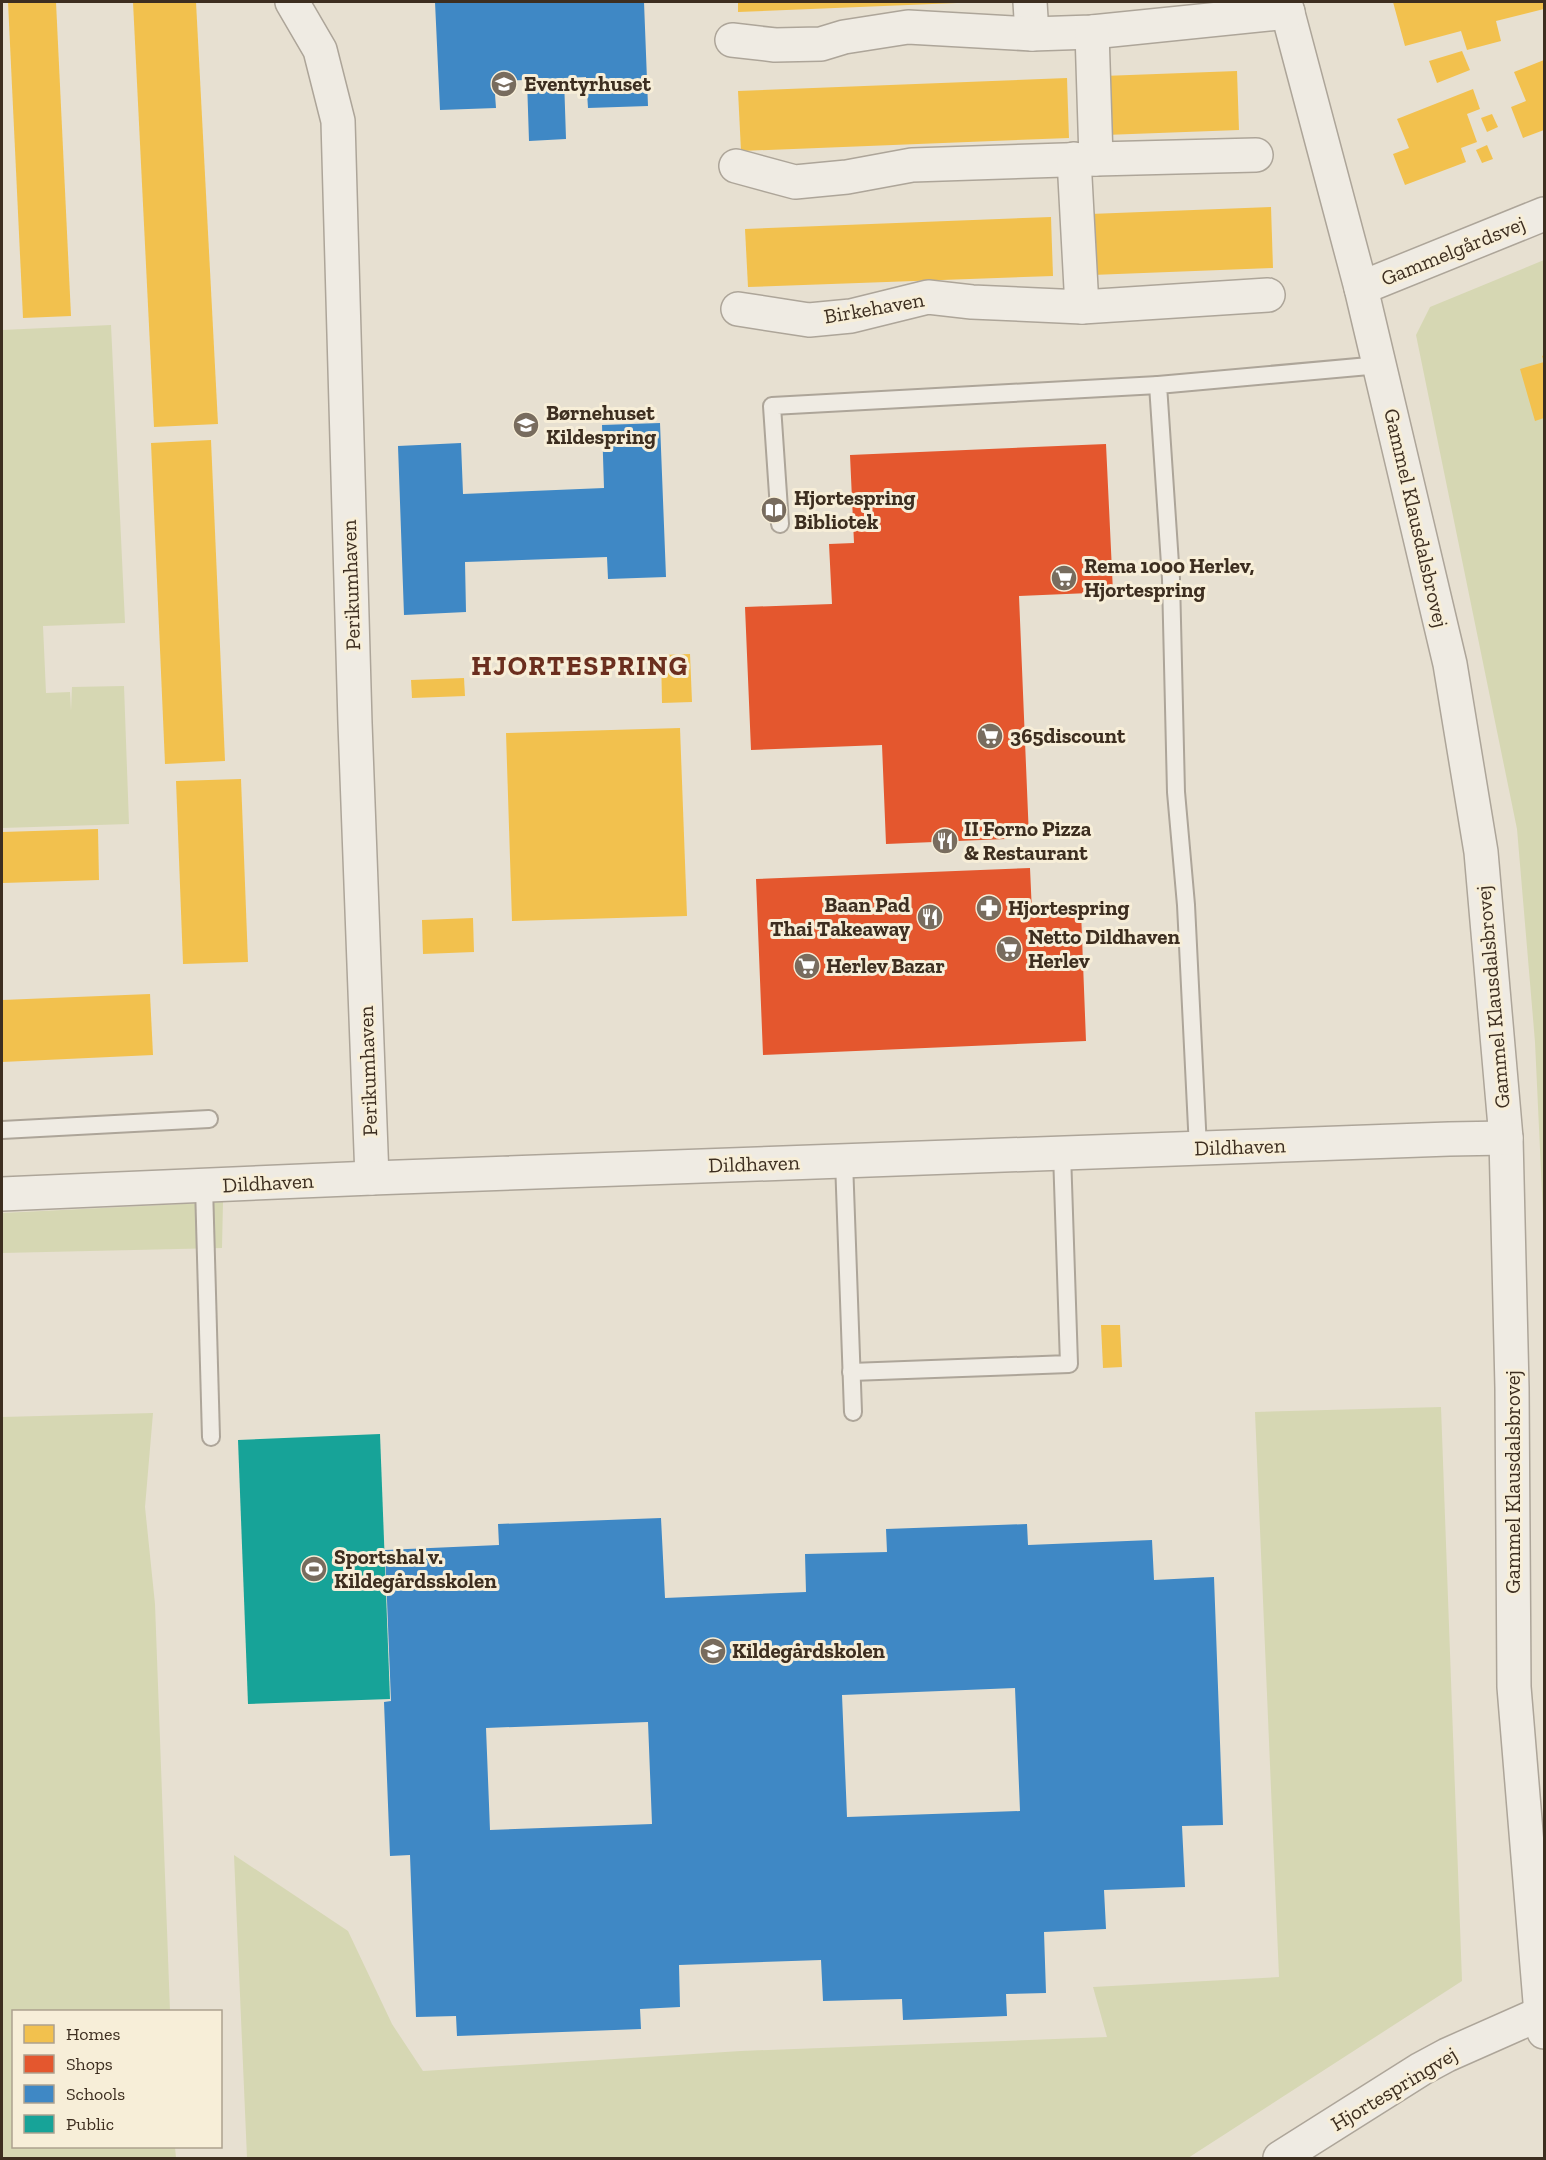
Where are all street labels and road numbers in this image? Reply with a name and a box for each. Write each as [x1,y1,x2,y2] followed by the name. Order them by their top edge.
[1377,210,1529,292] street label: Gammelgårdsvej
[822,286,926,329] street label: Birkehaven
[1378,406,1454,630] street label: Gammel Klausdalsbrovej
[336,519,365,651] street label: Perikumhaven
[1470,884,1516,1110] street label: Gammel Klausdalsbrovej
[353,1005,382,1137] street label: Perikumhaven
[1194,1132,1286,1161] street label: Dildhaven
[708,1149,800,1178] street label: Dildhaven
[222,1168,314,1197] street label: Dildhaven
[1500,1370,1526,1594] street label: Gammel Klausdalsbrovej
[1326,2041,1462,2137] street label: Hjortespringvej

